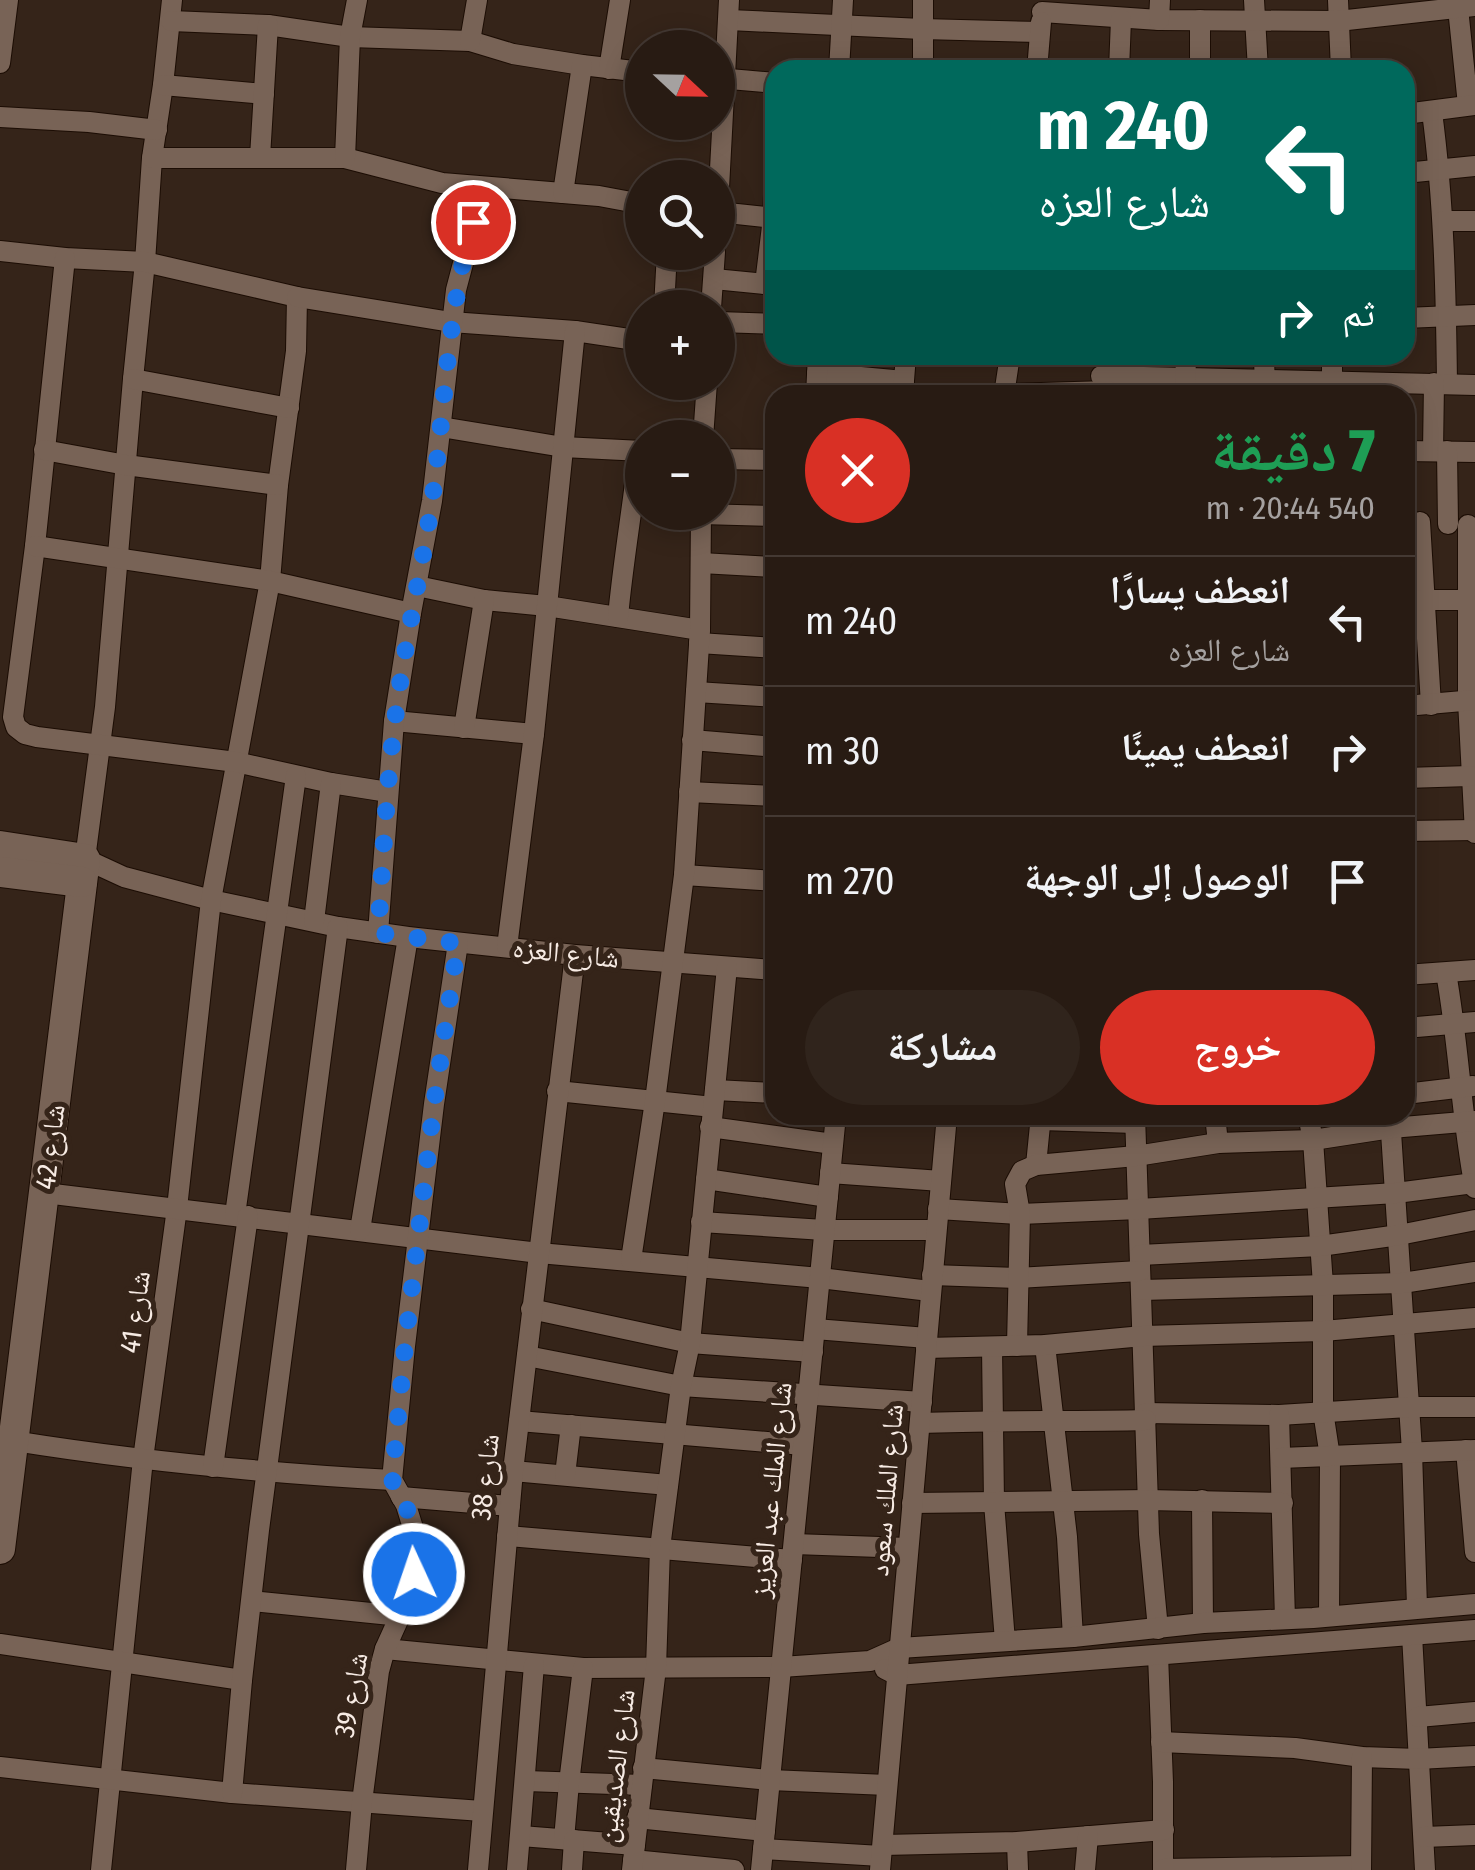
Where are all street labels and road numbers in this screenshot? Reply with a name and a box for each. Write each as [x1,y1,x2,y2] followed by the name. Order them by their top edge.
[511,931,621,976] street label: شارع العزه
[28,1103,73,1191] street label: شارع 42
[113,1269,158,1355] street label: شارع 41
[743,1381,800,1601] street label: شارع الملك عبد العزيز
[862,1403,911,1578] street label: شارع الملك سعود
[464,1432,507,1522] street label: شارع 38
[327,1650,376,1740] street label: شارع 39
[590,1687,643,1845] street label: شارع الصديقين

